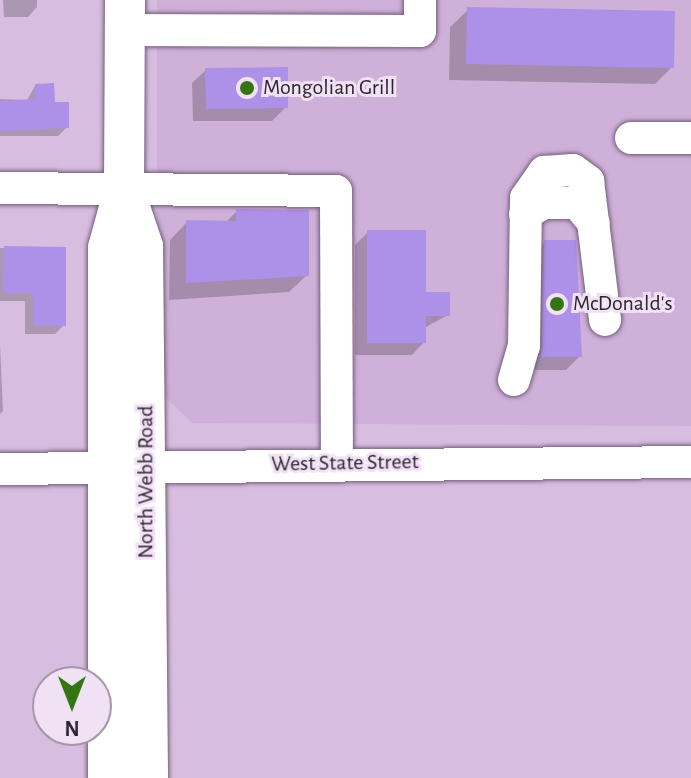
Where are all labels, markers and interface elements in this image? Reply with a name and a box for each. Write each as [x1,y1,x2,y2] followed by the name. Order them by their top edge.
[263,75,395,101] place label: Mongolian Grill
[238,79,256,97] marker: Mongolian Grill
[573,291,673,317] place label: McDonald's
[548,295,566,313] marker: McDonald's
[133,405,159,559] street label: North Webb Road
[271,449,419,477] street label: West State Street
[32,666,112,746] north arrow
[64,717,80,739] text: N

